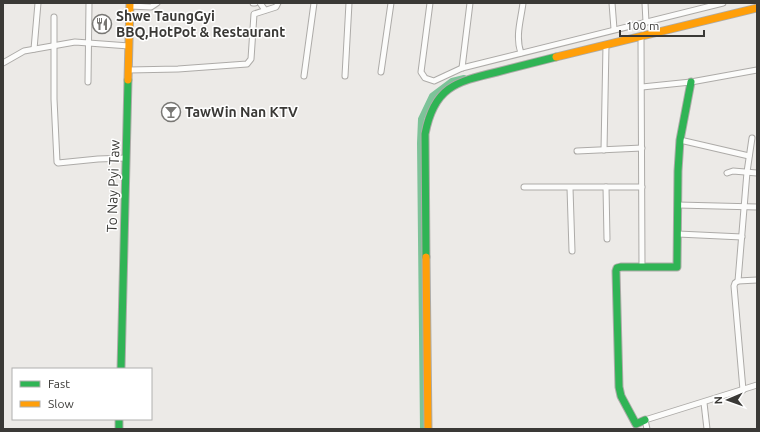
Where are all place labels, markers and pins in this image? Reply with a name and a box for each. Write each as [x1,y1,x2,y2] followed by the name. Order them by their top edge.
[116,8,285,40] place label: Shwe TaungGyi BBQ,HotPot & Restaurant
[91,13,113,35] restaurant icon: Shwe TaungGyi BBQ,HotPot & Restaurant
[160,101,182,123] bar icon: TawWin Nan KTV
[185,104,298,120] place label: TawWin Nan KTV

